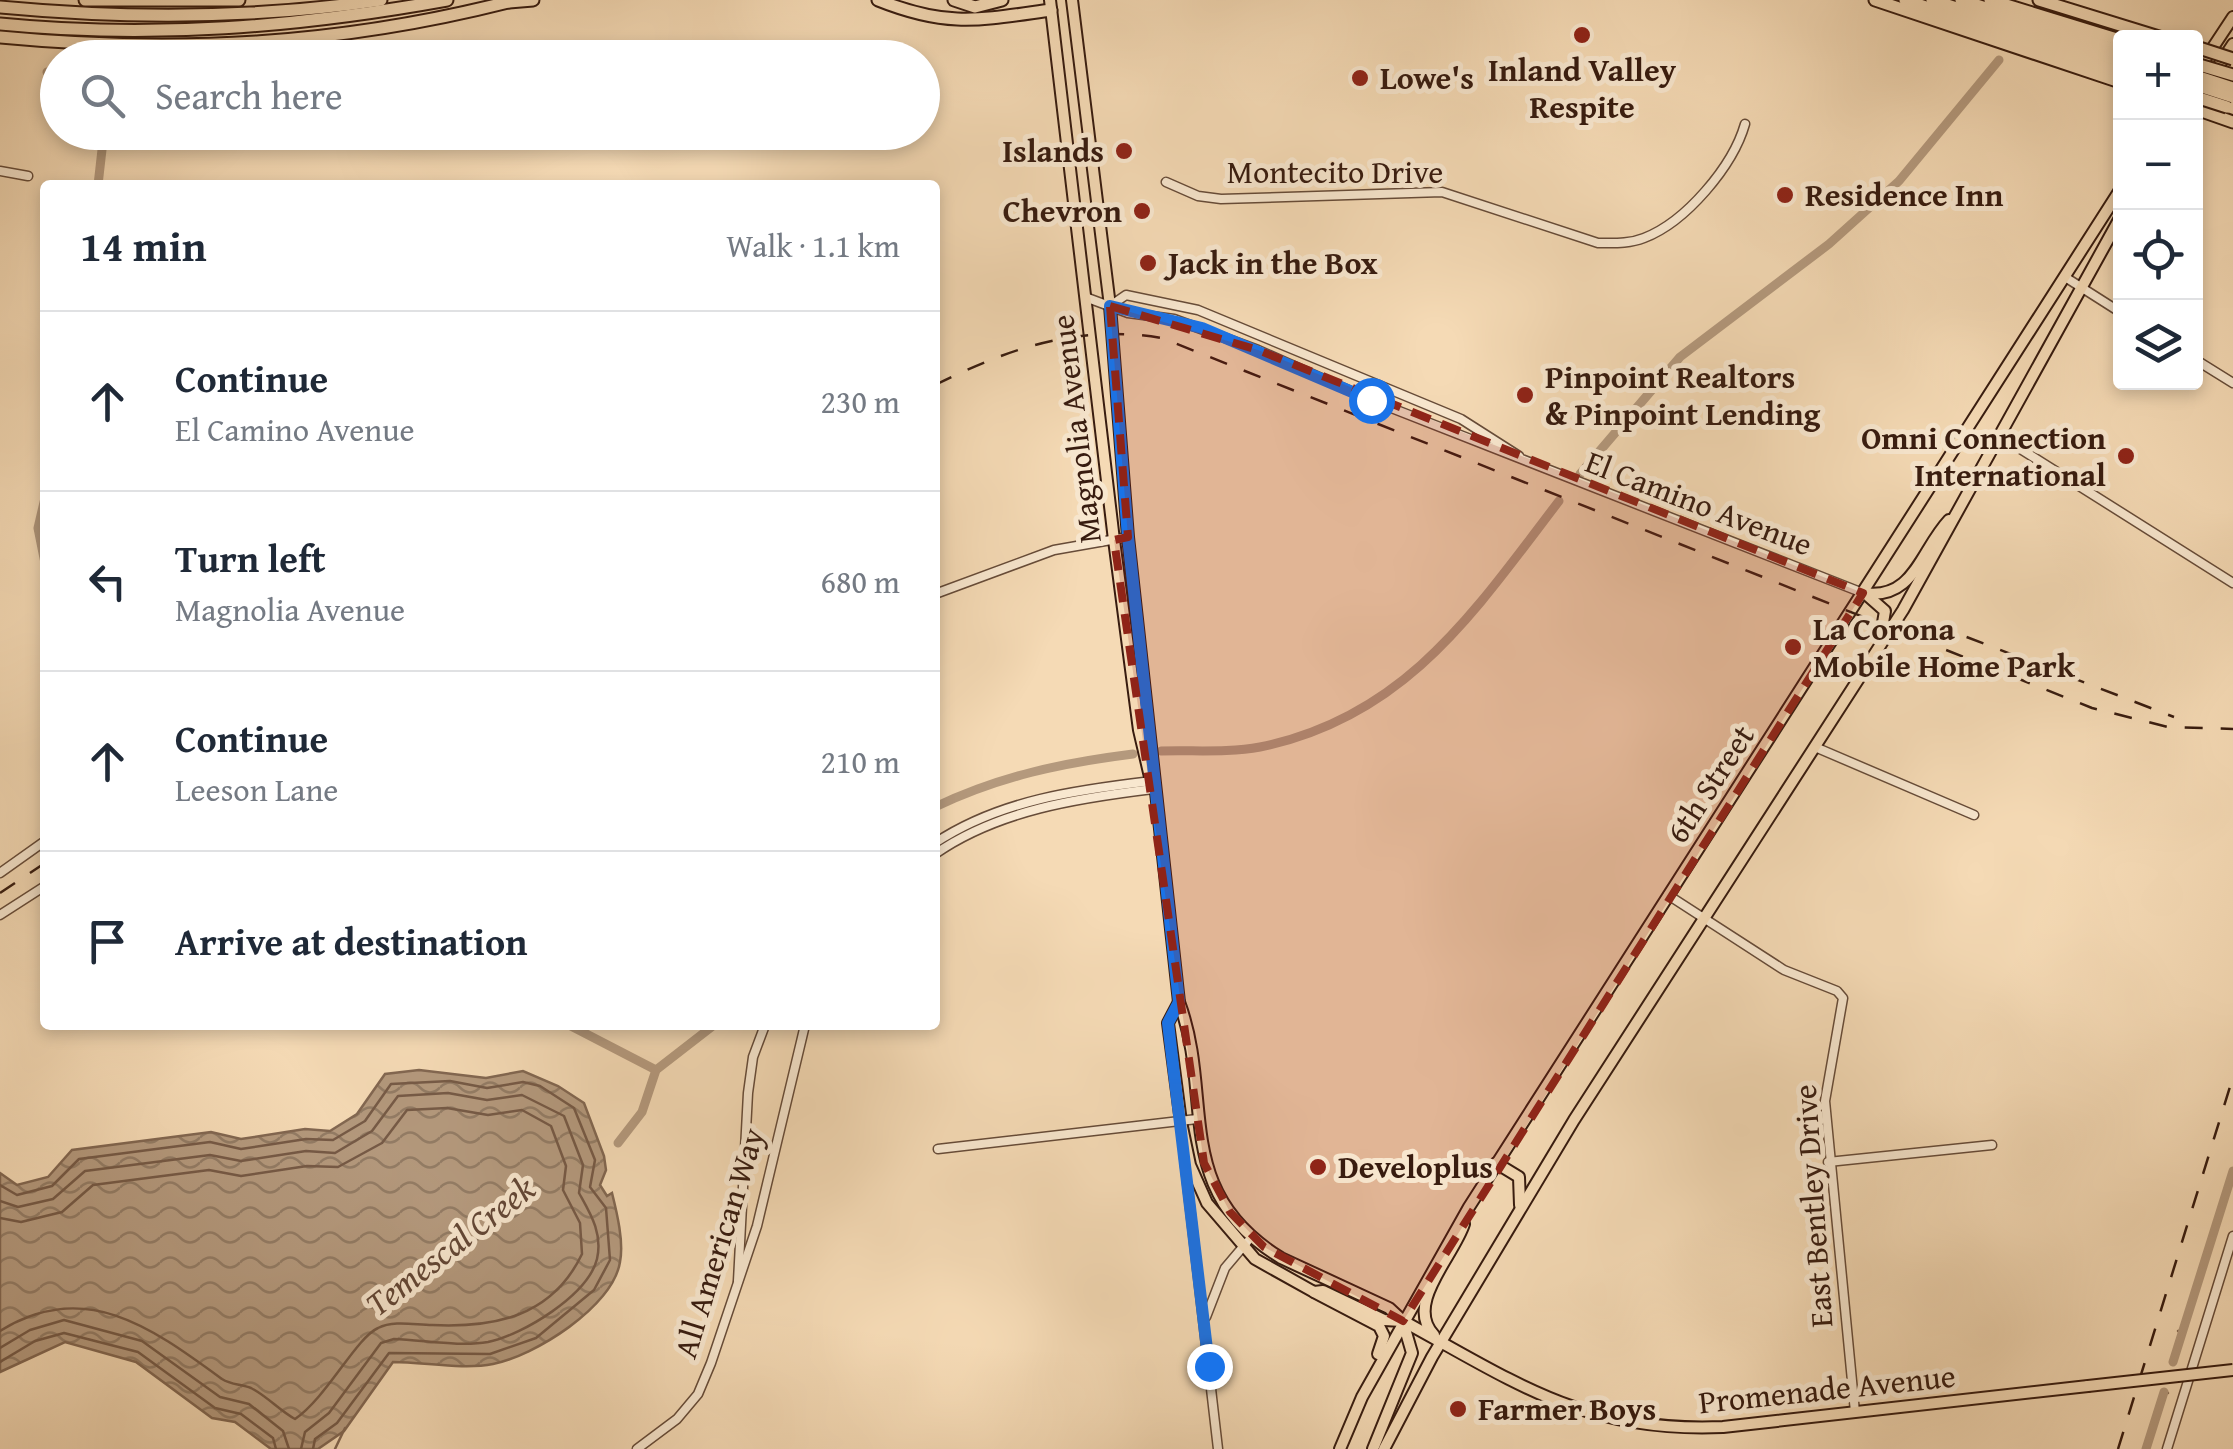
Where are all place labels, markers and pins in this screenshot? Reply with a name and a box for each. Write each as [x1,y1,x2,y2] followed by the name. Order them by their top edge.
[1571,24,1593,46] marker: Inland Valley Respite
[1488,46,1677,130] place label: Inland Valley Respite
[1380,54,1474,101] place label: Lowe's
[1349,67,1371,89] marker: Lowe's
[1002,127,1104,174] place label: Islands
[1113,140,1135,162] marker: Islands
[1805,171,2003,218] place label: Residence Inn
[1774,184,1796,206] marker: Residence Inn
[1003,187,1122,234] place label: Chevron
[1131,200,1153,222] marker: Chevron
[1163,239,1378,286] place label: Jack in the Box
[1137,252,1159,274] marker: Jack in the Box
[1545,353,1821,437] place label: Pinpoint Realtors & Pinpoint Lending
[1514,384,1536,406] marker: Pinpoint Realtors & Pinpoint Lending
[1861,414,2106,498] place label: Omni Connection International
[2115,445,2137,467] marker: Omni Connection International
[1813,605,2076,689] place label: La Corona Mobile Home Park
[1782,636,1804,658] marker: La Corona Mobile Home Park
[1338,1143,1493,1190] place label: Developlus
[1307,1156,1329,1178] marker: Developlus
[1478,1385,1656,1432] place label: Farmer Boys
[1447,1398,1469,1420] marker: Farmer Boys

